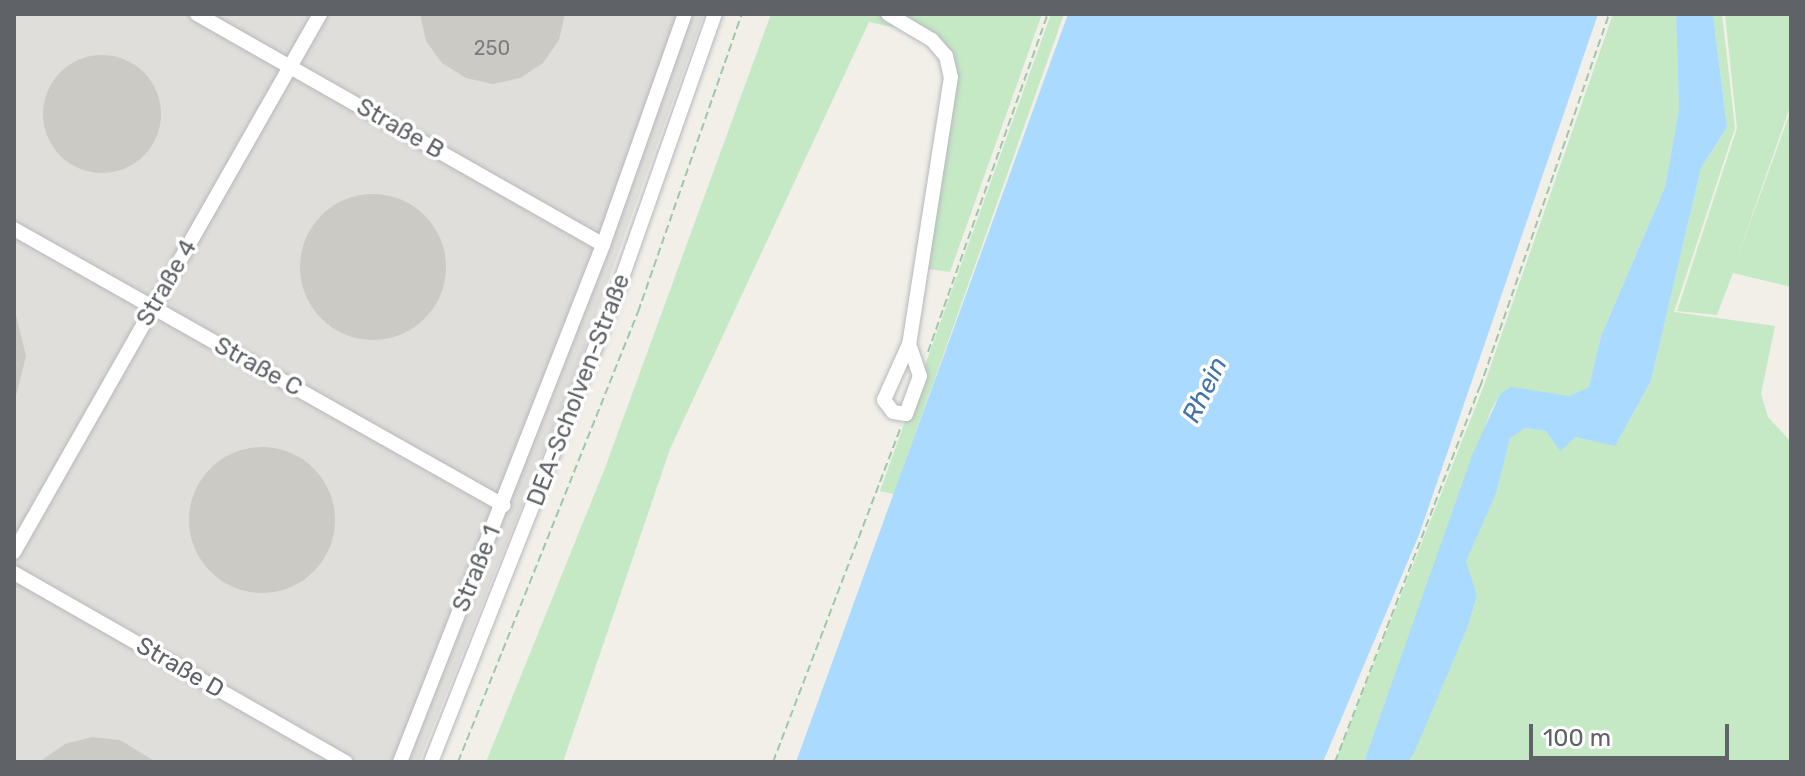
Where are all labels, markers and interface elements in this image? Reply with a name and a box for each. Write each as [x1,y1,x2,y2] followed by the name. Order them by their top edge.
[474,36,510,60] house number: 250
[351,93,449,165] street label: Straße B
[131,235,203,331] street label: Straße 4
[521,270,637,510] street label: DEA-Scholven-Straße
[209,331,307,403] street label: Straße C
[1176,352,1234,428] water label: Rhein
[447,522,507,616] street label: Straße 1
[131,631,229,705] street label: Straße D
[1533,708,1733,758] scale bar
[1543,724,1611,752] text: 100 m

